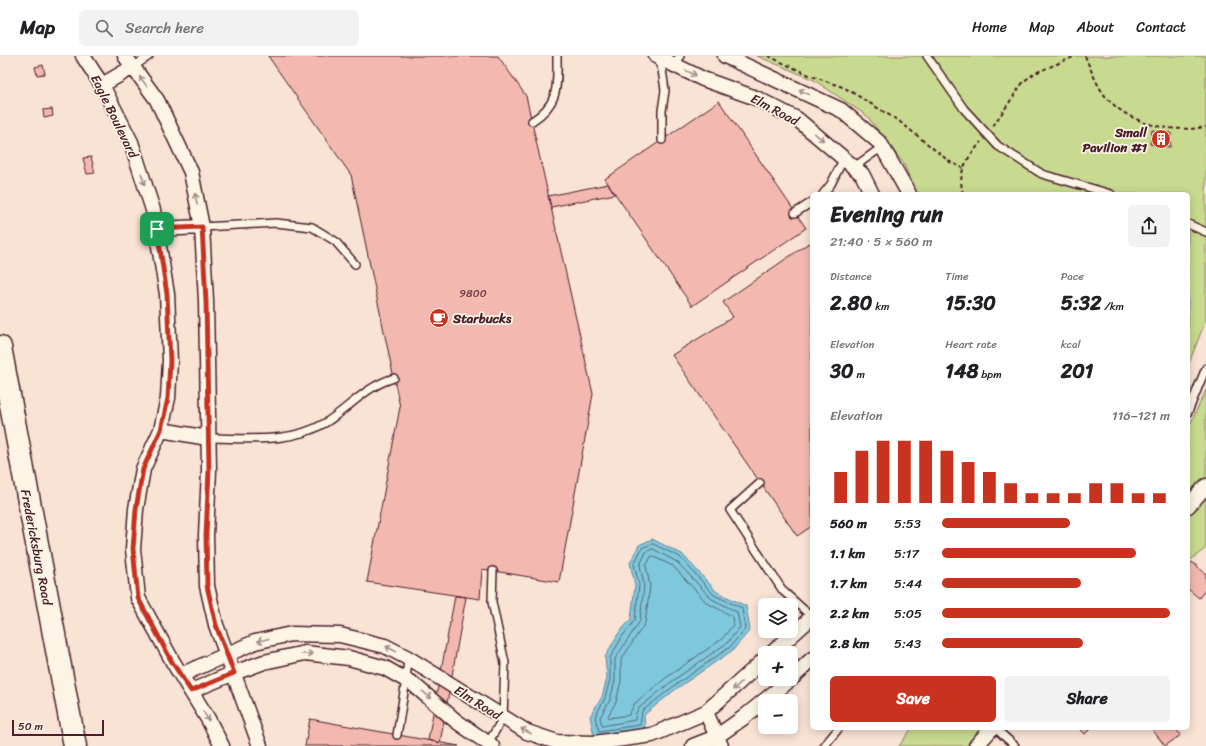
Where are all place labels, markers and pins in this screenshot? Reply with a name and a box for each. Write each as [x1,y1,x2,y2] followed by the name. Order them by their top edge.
[1082,121,1148,159] place label: Small Pavilion #1
[1150,128,1172,150] building icon: Small Pavilion #1
[140,212,174,246] pin
[428,307,450,329] cafe icon: Starbucks
[452,307,512,330] place label: Starbucks

